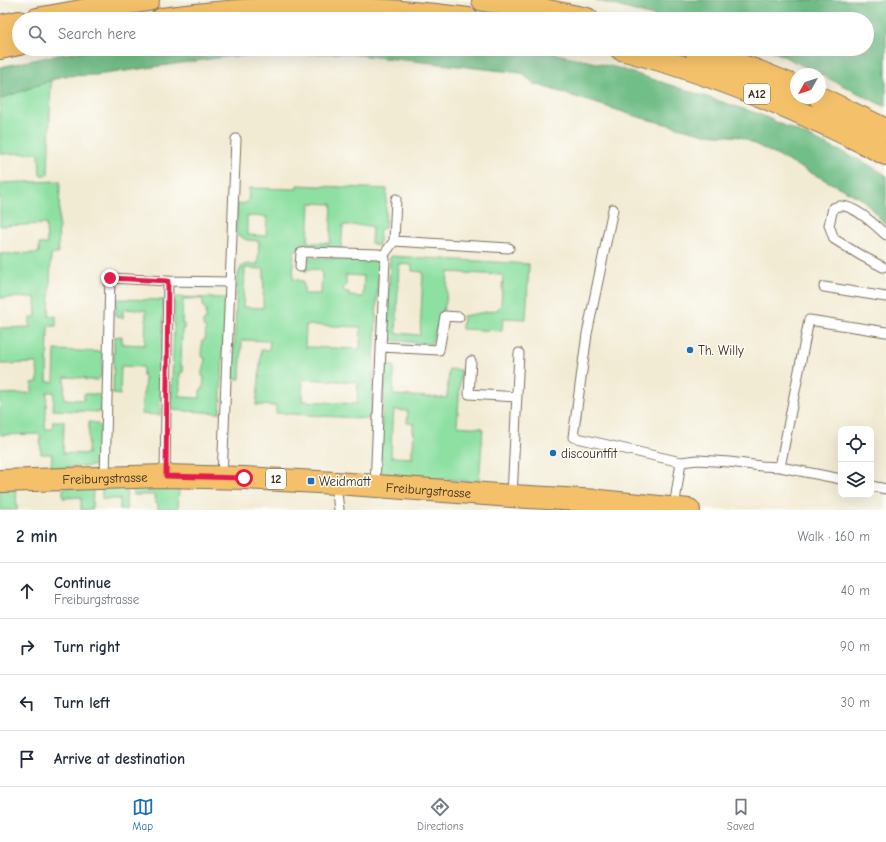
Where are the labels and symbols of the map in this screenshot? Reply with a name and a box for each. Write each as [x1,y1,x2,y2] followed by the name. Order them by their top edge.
[790,68,826,104] north arrow
[744,84,770,104] road number: A12
[101,269,119,287] route end
[698,343,744,358] place label: Th. Willy
[685,345,695,355] marker: Th. Willy
[561,446,618,461] place label: discountfit
[548,448,558,458] marker: discountfit
[62,469,148,487] street label: Freiburgstrasse
[235,469,253,487] route start
[266,469,286,489] road number: 12
[319,474,372,489] place label: Weidmatt
[306,476,316,486] marker: Weidmatt
[385,479,472,500] street label: Freiburgstrasse

